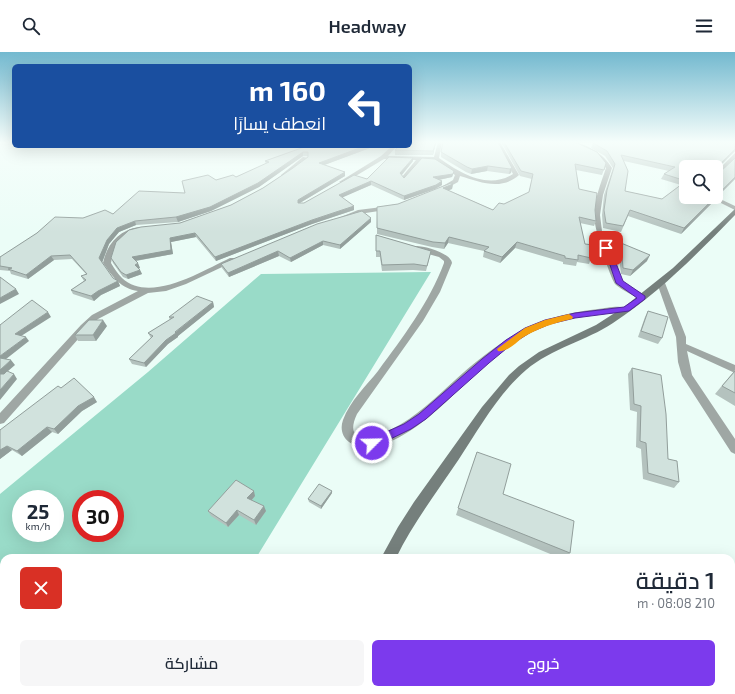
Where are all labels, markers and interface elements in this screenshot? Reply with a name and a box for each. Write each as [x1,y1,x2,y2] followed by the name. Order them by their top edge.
[20,15,42,37] icon: search
[329,15,406,37] text: Headway
[693,15,715,37] icon: menu
[249,73,326,107] text: 160 m
[340,80,392,132] icon: left
[233,112,326,134] text: انعطف يسارًا
[679,160,723,204] map controls
[679,160,723,204] button: search
[589,231,623,265] pin
[595,237,617,259] icon: arrive
[351,422,393,464] position arrow
[72,490,124,542] speed limit sign: 30
[27,499,49,523] text: 25
[26,520,50,532] text: km/h
[636,565,715,594] text: 1 دقيقة
[20,567,62,609] button: close
[637,595,715,611] text: 210 m · 08:08
[20,640,364,686] button: مشاركة
[372,640,715,686] button: خروج

